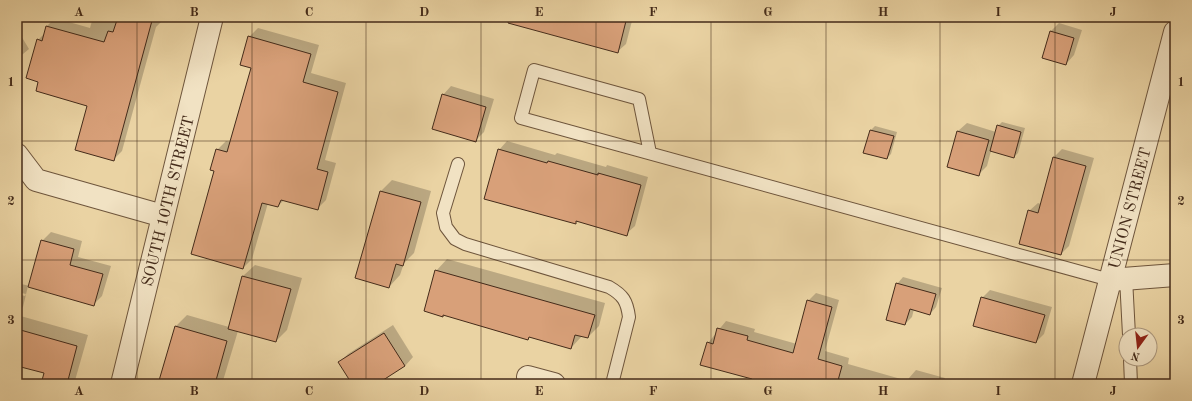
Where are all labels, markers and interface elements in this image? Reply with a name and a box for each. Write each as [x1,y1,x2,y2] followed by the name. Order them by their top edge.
[74,6,84,19] text: A
[189,6,199,19] text: B
[305,6,313,19] text: C
[419,6,429,19] text: D
[535,6,544,19] text: E
[649,6,658,19] text: F
[763,6,773,19] text: G
[878,6,889,19] text: H
[995,6,1001,19] text: I
[1109,6,1117,19] text: J
[7,76,15,89] text: 1
[1177,76,1185,89] text: 1
[140,115,198,288] street label: SOUTH 10TH STREET
[1107,146,1155,271] street label: UNION STREET
[7,195,15,208] text: 2
[1177,195,1185,208] text: 2
[7,314,15,327] text: 3
[1177,314,1185,327] text: 3
[1118,327,1158,367] north arrow
[1130,349,1141,362] text: N
[74,385,84,398] text: A
[189,385,199,398] text: B
[305,385,313,398] text: C
[419,385,429,398] text: D
[535,385,544,398] text: E
[649,385,658,398] text: F
[763,385,773,398] text: G
[878,385,889,398] text: H
[995,385,1001,398] text: I
[1109,385,1117,398] text: J

